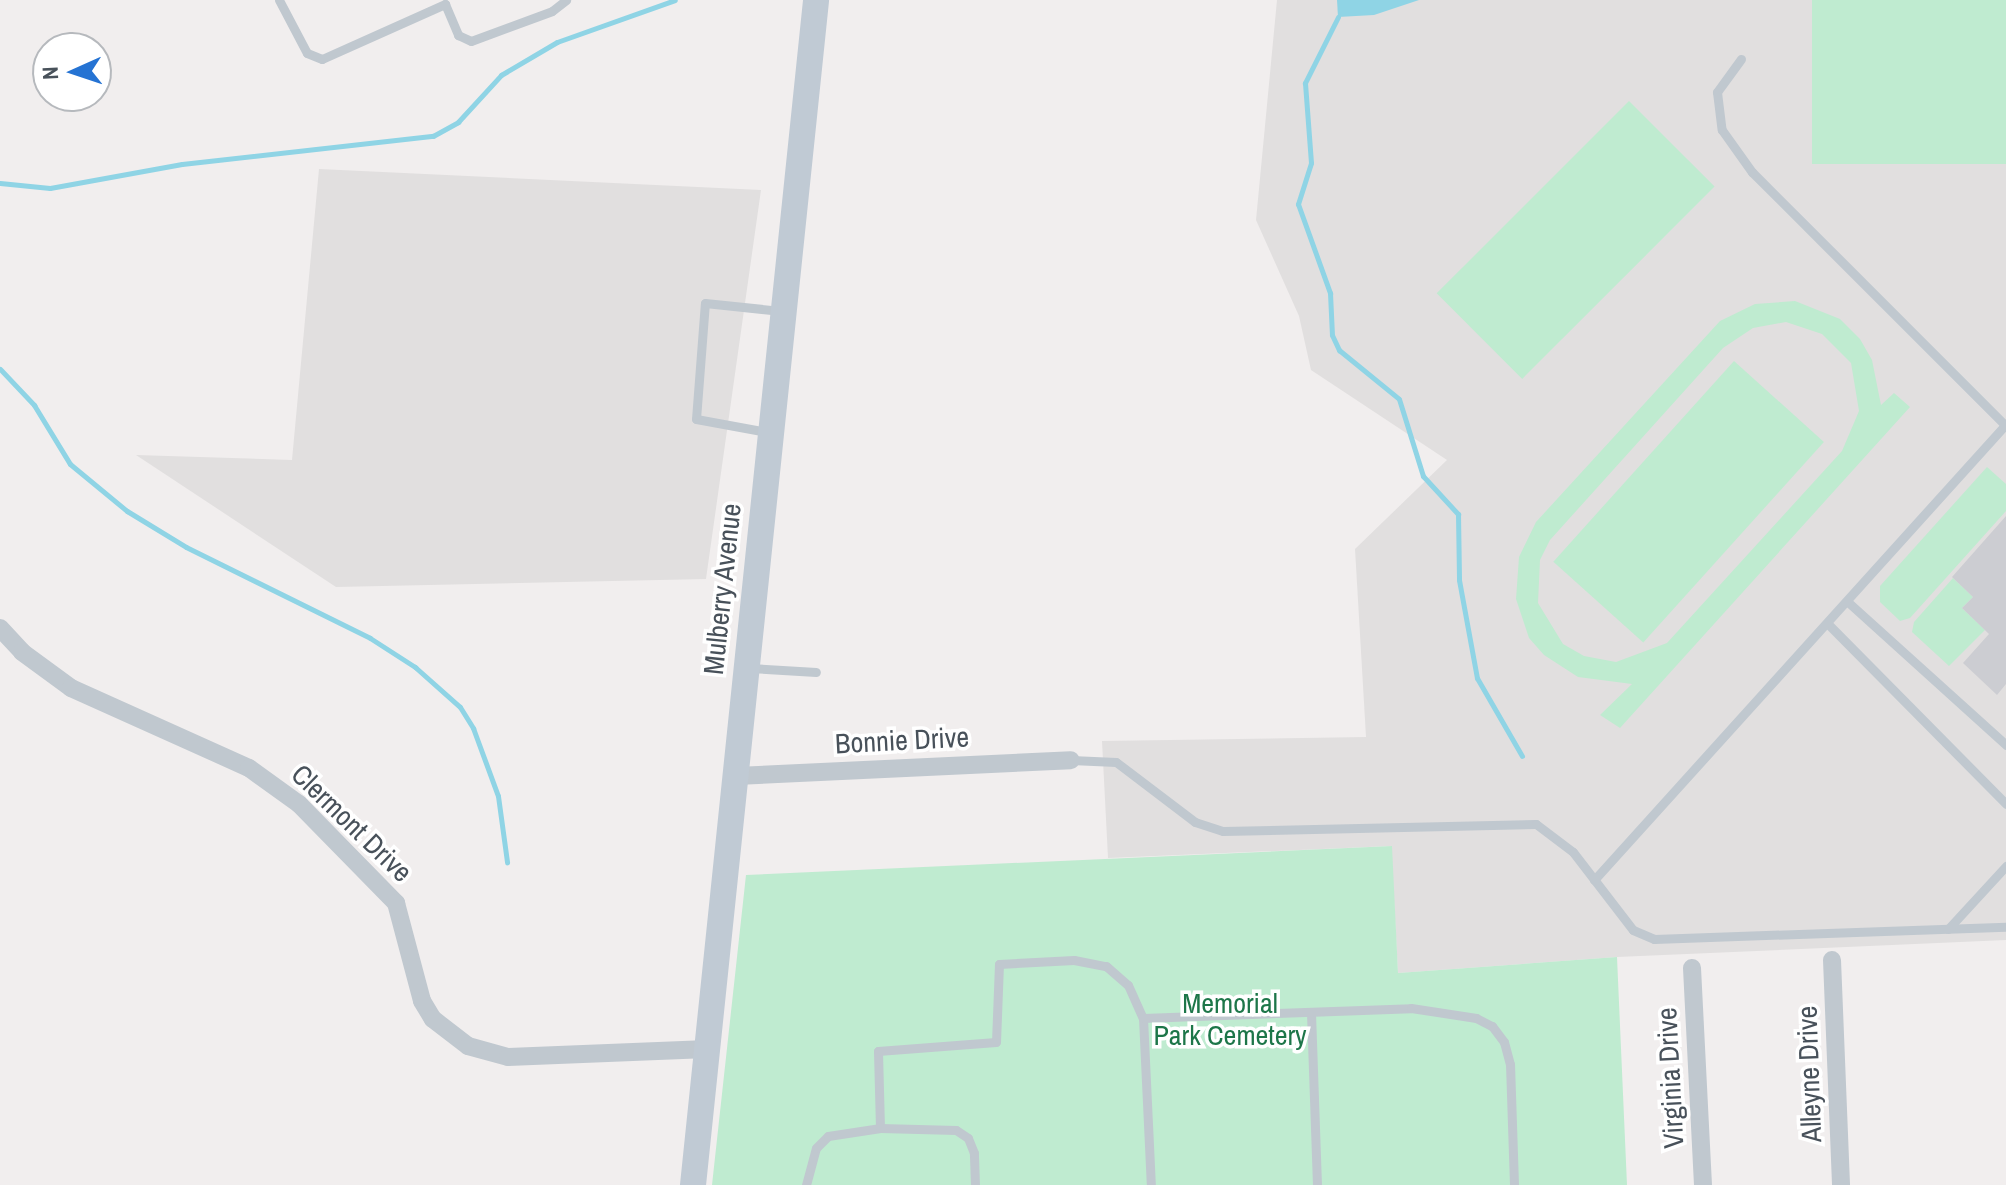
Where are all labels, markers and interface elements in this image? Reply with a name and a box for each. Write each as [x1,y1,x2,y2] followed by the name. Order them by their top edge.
[32,32,112,112] north arrow
[35,66,65,80] text: N
[696,501,748,677] street label: Mulberry Avenue
[834,720,970,760] street label: Bonnie Drive
[285,757,419,889] street label: Clermont Drive
[1153,986,1307,1052] park label: Memorial Park Cemetery
[1790,1005,1828,1143] street label: Alleyne Drive
[1650,1007,1690,1149] street label: Virginia Drive

